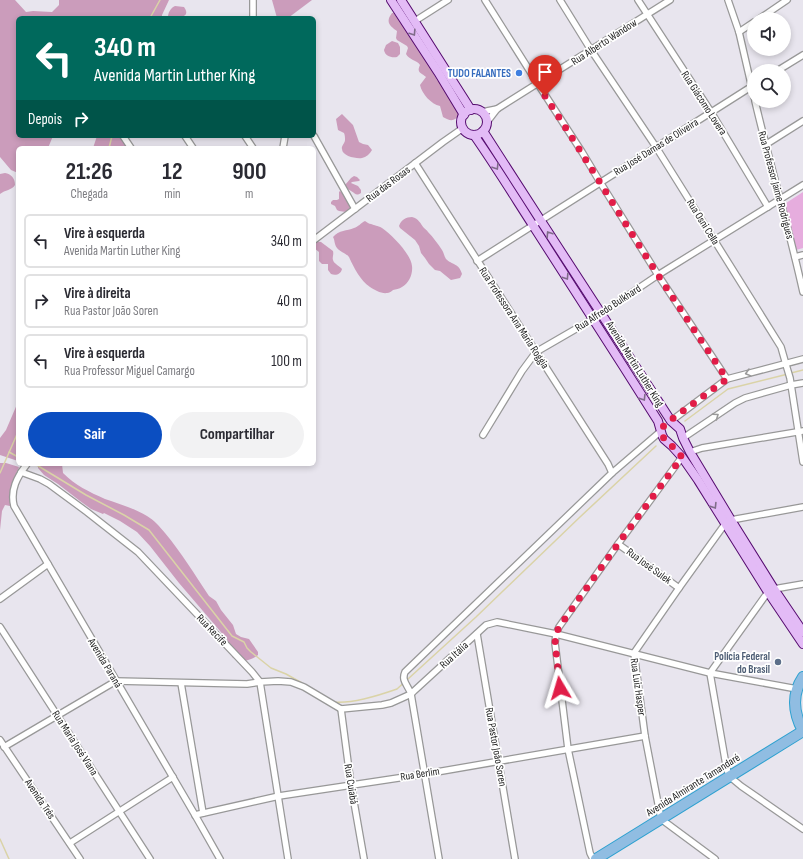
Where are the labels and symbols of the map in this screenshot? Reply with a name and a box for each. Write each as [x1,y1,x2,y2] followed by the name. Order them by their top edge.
[569,16,639,68] street label: Rua Alberto Wandow
[408,29,415,36] one-way arrow
[528,55,562,96] pin
[448,67,511,80] place label: TUDO FALANTES
[514,68,524,78] marker: TUDO FALANTES
[678,68,730,138] street label: Rua Giácomo Lovera
[611,116,701,178] street label: Rua José Damas de Oliveira
[755,130,797,240] street label: Rua Professor Jaime Rodrigues
[363,163,413,205] street label: Rua das Rosas
[491,163,499,170] one-way arrow
[684,197,722,247] street label: Rua Osni Cella
[547,231,554,238] one-way arrow
[476,265,552,371] street label: Rua Professora Ana Maria Roggia
[561,273,569,280] one-way arrow
[572,282,644,334] street label: Rua Alfredo Bulkhard
[603,318,667,410] street label: Avenida Martin Luther King
[745,368,752,377] one-way arrow
[639,394,646,401] one-way arrow
[711,414,718,421] one-way arrow
[709,502,717,509] one-way arrow
[624,545,675,587] street label: Rua José Sulek
[194,612,230,648] street label: Rua Recife
[85,635,125,690] street label: Avenida Paraná
[437,639,471,671] street label: Rua Itália
[714,650,770,676] place label: Polícia Federal do Brasil
[628,657,648,717] street label: Rua Luiz Hasper
[773,657,783,667] marker: Polícia Federal do Brasil
[539,667,581,709] position arrow
[483,707,509,788] street label: Rua Pastor João Soren
[49,708,101,778] street label: Rua Maria José Viana
[643,751,742,820] street label: Avenida Almirante Tamandaré
[341,763,361,805] street label: Rua Cuiabá
[399,764,441,784] street label: Rua Berlim
[21,776,58,822] street label: Avenida Três

